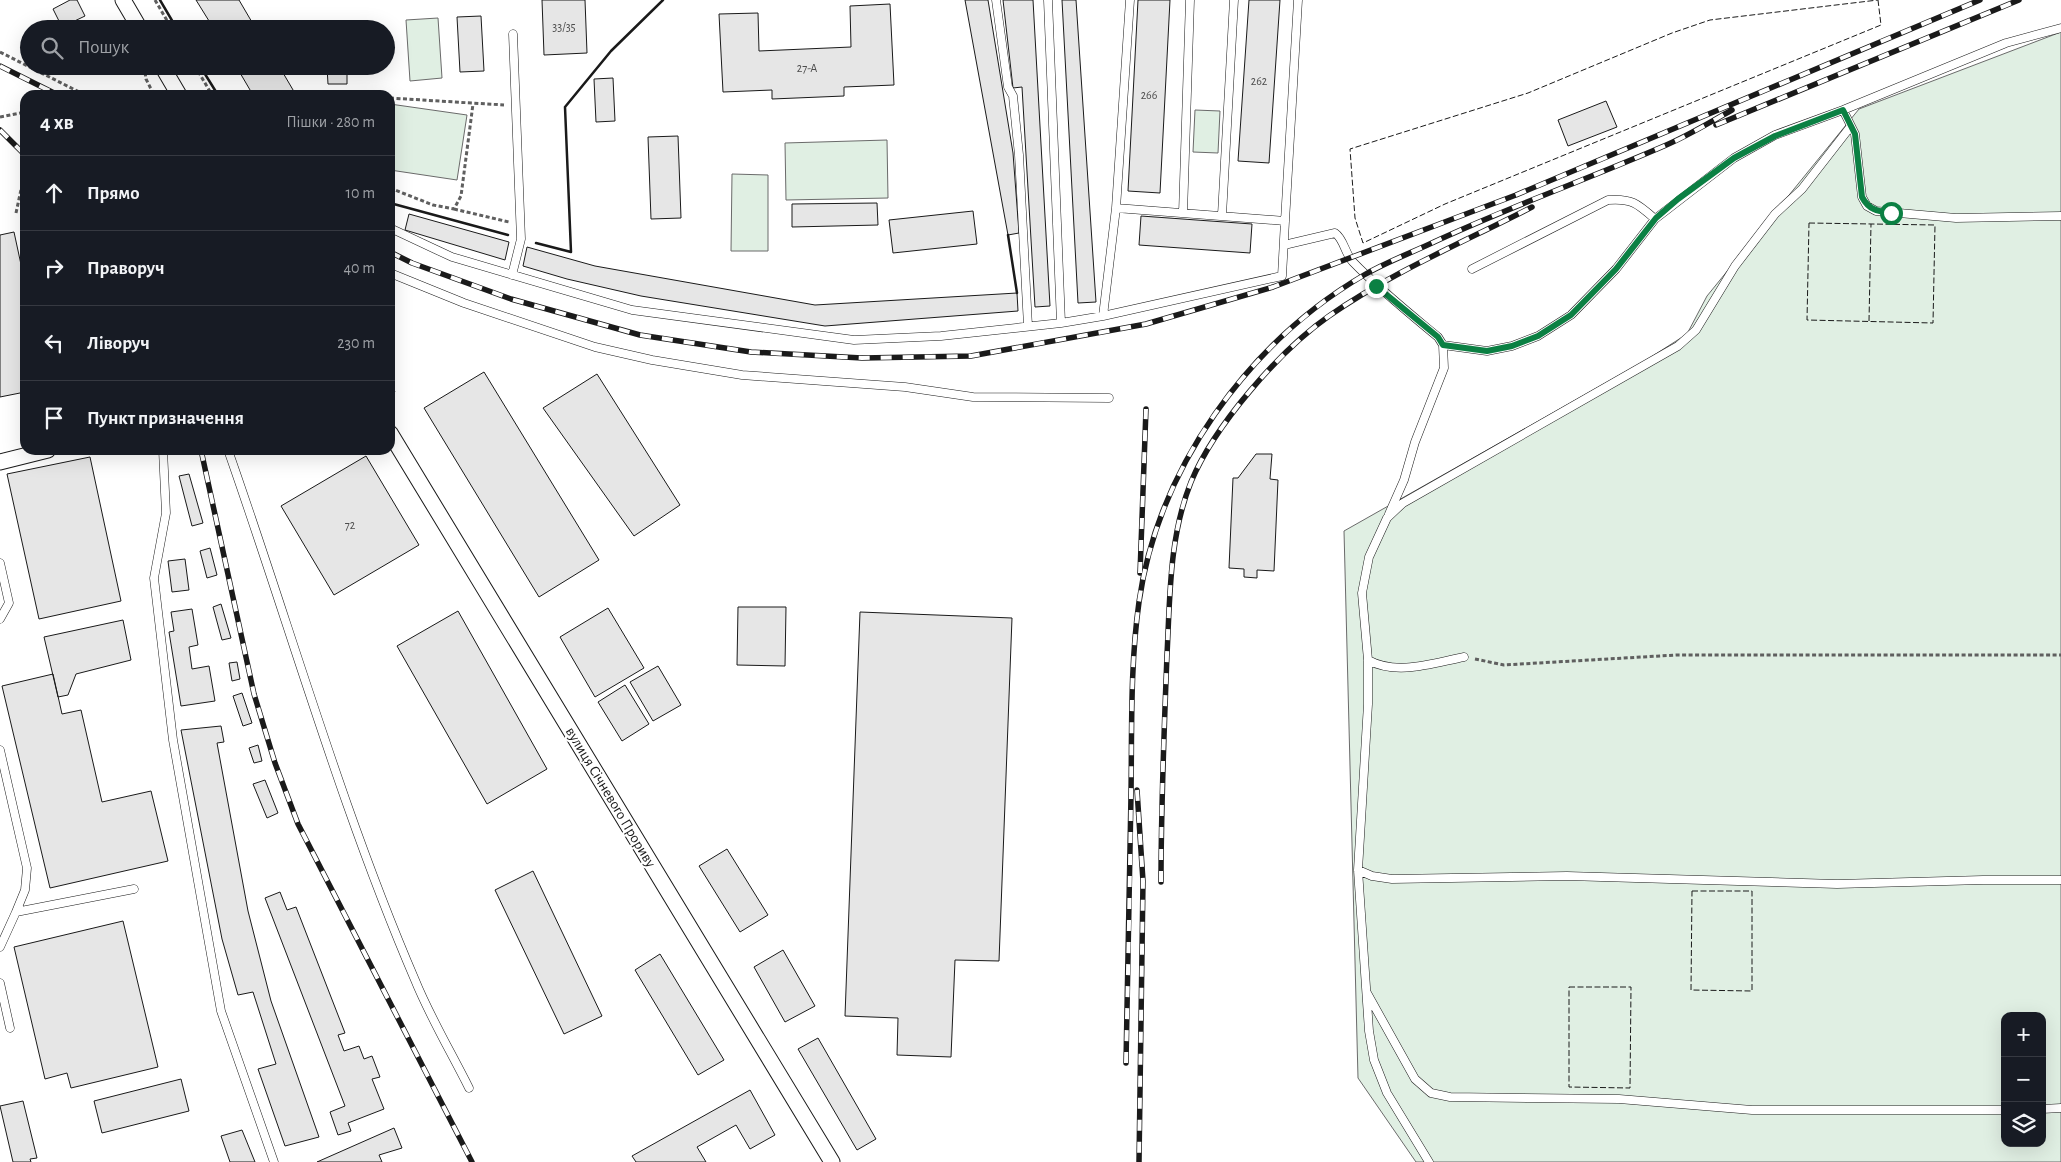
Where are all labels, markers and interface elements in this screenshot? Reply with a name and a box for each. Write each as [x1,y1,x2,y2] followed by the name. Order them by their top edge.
[20,20,395,75] search box
[552,21,576,33] house number: 33/35
[38,34,66,62] icon: search
[78,38,129,57] text: Пошук
[797,62,817,74] house number: 27-А
[1251,75,1268,87] house number: 262
[1141,89,1158,101] house number: 266
[40,112,74,133] text: 4 хв
[286,114,375,130] text: Пішки · 280 m
[40,179,68,207] icon: ahead
[87,184,140,203] text: Прямо
[346,185,375,201] text: 10 m
[1880,202,1903,225] route start
[40,254,68,282] icon: right
[87,259,165,278] text: Праворуч
[343,260,375,276] text: 40 m
[1365,275,1388,298] route end
[40,329,68,357] icon: left
[87,334,150,353] text: Ліворуч
[337,335,375,351] text: 230 m
[40,404,68,432] icon: arrive
[87,409,244,428] text: Пункт призначення
[345,519,356,531] house number: 72
[563,725,659,870] street label: вулиця Січневого Прориву
[2001,1012,2046,1147] map controls
[2001,1012,2046,1057] button: +
[2001,1057,2046,1102] button: −
[2001,1102,2046,1147] button: layers

